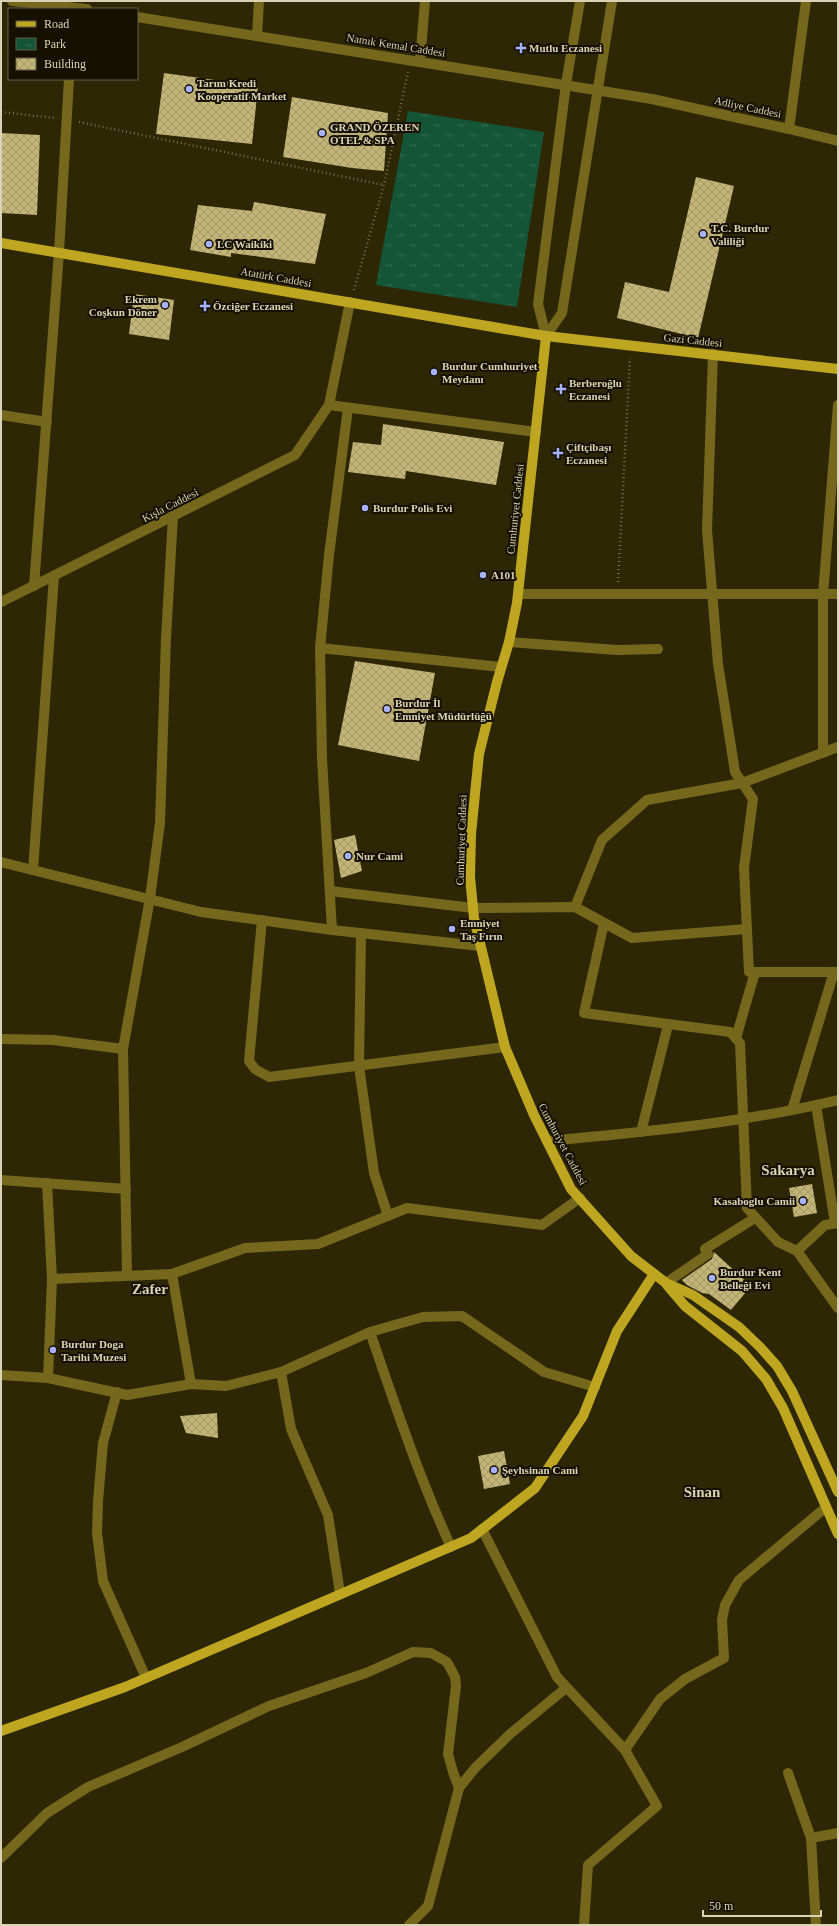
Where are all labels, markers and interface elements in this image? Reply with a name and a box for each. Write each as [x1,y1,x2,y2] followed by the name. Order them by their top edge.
[8,8,138,80] legend
[44,17,69,31] text: Road
[346,31,446,59] street label: Namık Kemal Caddesi
[44,37,66,51] text: Park
[529,42,602,54] place label: Mutlu Eczanesi
[516,43,526,53] marker: Mutlu Eczanesi
[44,57,86,71] text: Building
[197,77,287,102] place label: Tarım Kredi Kooperatif Market
[184,84,194,94] marker: Tarım Kredi Kooperatif Market
[713,94,783,120] street label: Adliye Caddesi
[330,121,420,146] place label: GRAND ÖZEREN OTEL & SPA
[317,128,327,138] marker: GRAND ÖZEREN OTEL & SPA
[711,222,769,247] place label: T.C. Burdur Valiliği
[698,229,708,239] marker: T.C. Burdur Valiliği
[217,238,272,250] place label: LC Waikiki
[204,239,214,249] marker: LC Waikiki
[240,265,312,289] street label: Atatürk Caddesi
[89,293,157,318] place label: Ekrem Coşkun Döner
[160,300,170,310] marker: Ekrem Coşkun Döner
[213,300,293,312] place label: Özciğer Eczanesi
[200,301,210,311] marker: Özciğer Eczanesi
[663,331,723,349] street label: Gazi Caddesi
[442,360,538,385] place label: Burdur Cumhuriyet Meydanı
[429,367,439,377] marker: Burdur Cumhuriyet Meydanı
[569,377,622,402] place label: Berberoğlu Eczanesi
[556,384,566,394] marker: Berberoğlu Eczanesi
[566,441,611,466] place label: Çiftçibaşı Eczanesi
[553,448,563,458] marker: Çiftçibaşı Eczanesi
[504,463,526,555] street label: Cumhuriyet Caddesi
[140,486,200,524] street label: Kışla Caddesi
[373,502,452,514] place label: Burdur Polis Evi
[360,503,370,513] marker: Burdur Polis Evi
[491,569,515,581] place label: A101
[478,570,488,580] marker: A101
[395,697,492,722] place label: Burdur İl Emniyet Müdürlüğü
[382,704,392,714] marker: Burdur İl Emniyet Müdürlüğü
[453,794,469,886] street label: Cumhuriyet Caddesi
[356,850,403,862] place label: Nur Cami
[343,851,353,861] marker: Nur Cami
[460,917,503,942] place label: Emniyet Taş Fırın
[447,924,457,934] marker: Emniyet Taş Fırın
[536,1101,590,1187] street label: Cumhuriyet Caddesi
[761,1162,815,1178] district label: Sakarya
[713,1195,795,1207] place label: Kasaboglu Camii
[798,1196,808,1206] marker: Kasaboglu Camii
[720,1266,782,1291] place label: Burdur Kent Belleği Evi
[707,1273,717,1283] marker: Burdur Kent Belleği Evi
[132,1281,168,1297] district label: Zafer
[61,1338,126,1363] place label: Burdur Doga Tarihi Muzesi
[48,1345,58,1355] marker: Burdur Doga Tarihi Muzesi
[502,1464,578,1476] place label: Şeyhsinan Cami
[489,1465,499,1475] marker: Şeyhsinan Cami
[684,1484,721,1500] district label: Sinan
[703,1892,821,1918] scale bar
[709,1899,734,1913] text: 50 m

